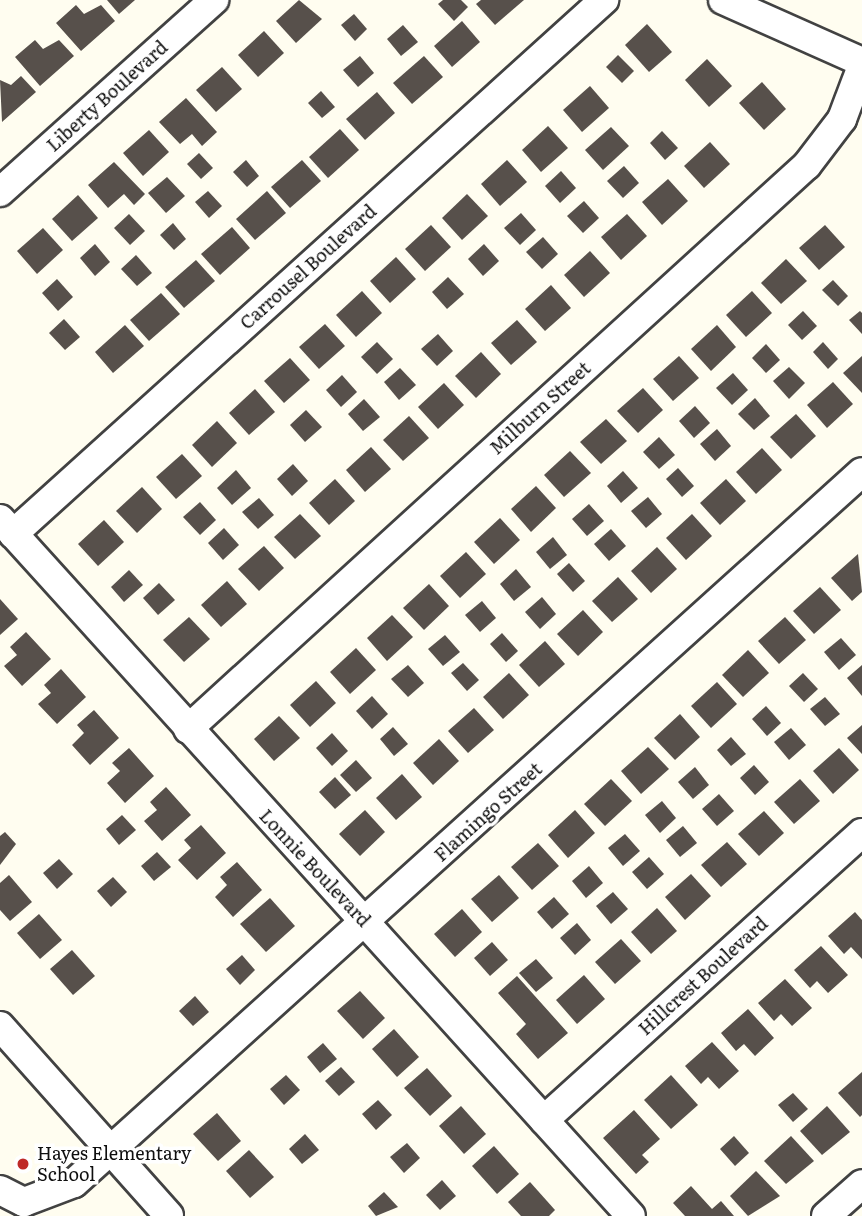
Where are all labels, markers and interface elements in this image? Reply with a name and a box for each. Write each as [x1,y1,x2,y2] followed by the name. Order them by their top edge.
[42,36,172,156] street label: Liberty Boulevard
[236,200,380,334] street label: Carrousel Boulevard
[485,357,595,459] street label: Milburn Street
[430,758,546,866] street label: Flamingo Street
[255,805,375,931] street label: Lonnie Boulevard
[634,912,772,1040] street label: Hillcrest Boulevard
[37,1143,191,1186] place label: Hayes Elementary School
[15,1156,31,1172] marker: Hayes Elementary School

